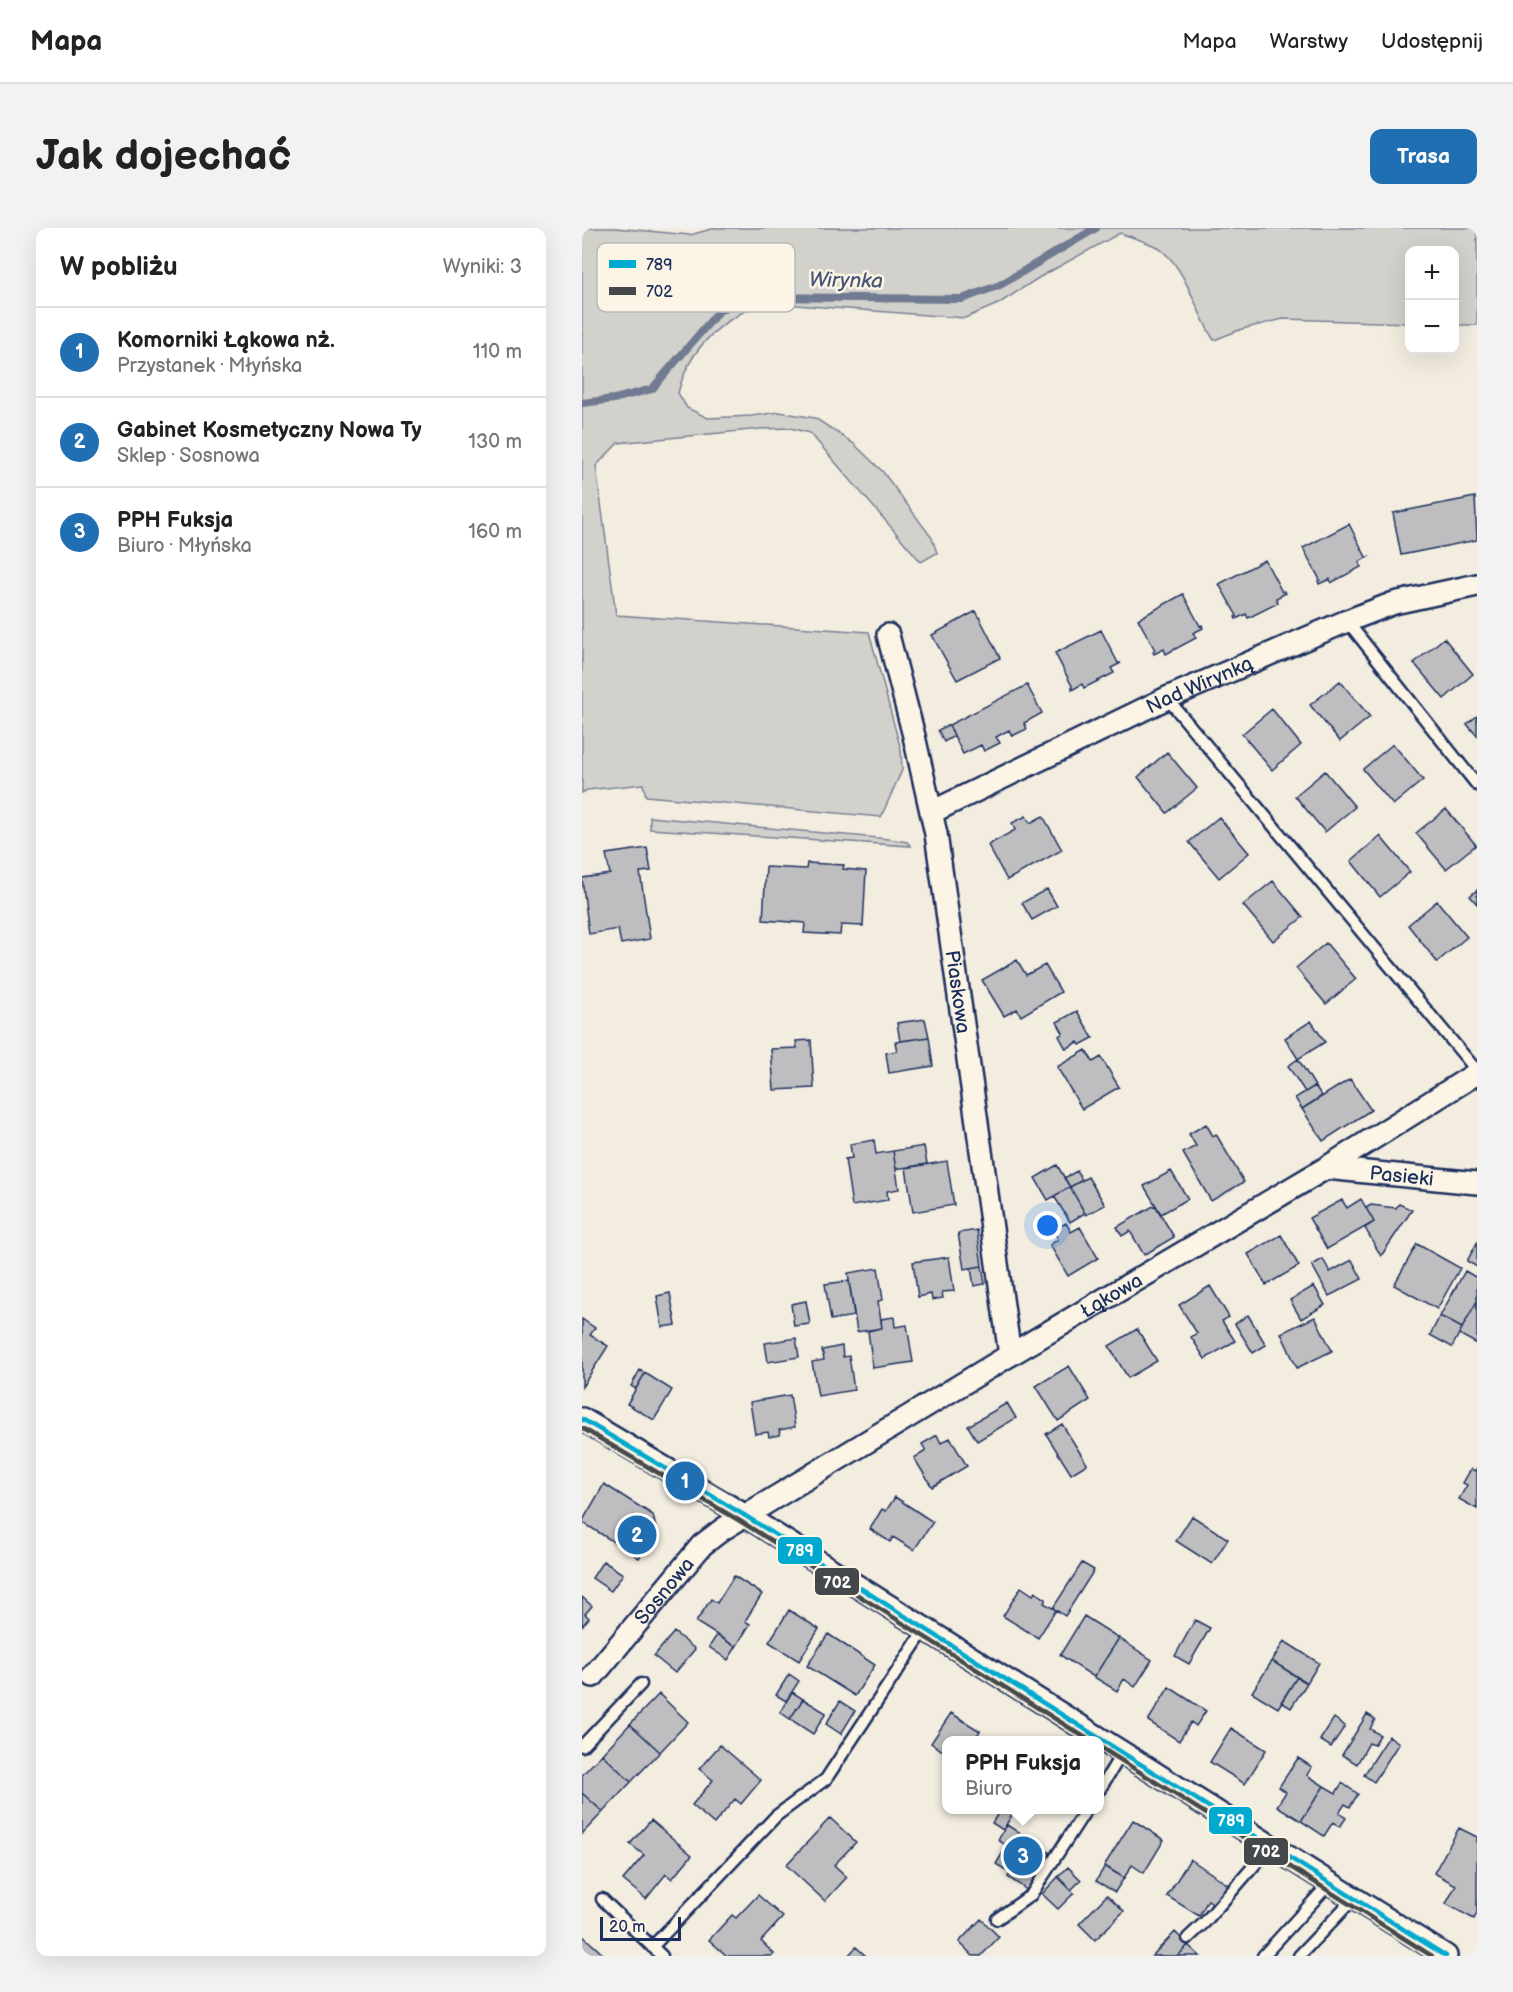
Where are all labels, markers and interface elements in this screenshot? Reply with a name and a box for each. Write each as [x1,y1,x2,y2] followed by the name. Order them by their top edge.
[30,25,102,58] text: Mapa
[1183,29,1237,54] text: Mapa
[1270,29,1348,54] text: Warstwy
[1381,29,1483,54] text: Udostępnij
[1370,129,1477,184] button: Trasa
[36,131,291,182] text: Jak dojechać
[597,243,795,312] legend
[1405,246,1459,354] map controls
[1405,246,1459,300] button: +
[60,252,178,283] text: W pobliżu
[443,255,522,279] text: Wyniki: 3
[646,256,672,275] text: 789
[809,267,883,294] water label: Wirynka
[646,283,673,302] text: 702
[1405,300,1459,354] button: −
[117,327,335,354] text: Komorniki Łąkowa nż.
[75,340,84,364] text: 1
[473,340,522,364] text: 110 m
[117,354,302,378] text: Przystanek · Młyńska
[117,417,422,444] text: Gabinet Kosmetyczny Nowa Ty
[74,430,85,454] text: 2
[468,430,522,454] text: 130 m
[117,444,260,468] text: Sklep · Sosnowa
[117,507,233,534] text: PPH Fuksja
[74,520,85,544] text: 3
[468,520,522,544] text: 160 m
[117,534,252,558] text: Biuro · Młyńska
[1142,652,1257,719] street label: Nad Wirynką
[940,949,975,1035] street label: Piaskowa
[1368,1161,1435,1192] street label: Pasieki
[1033,1211,1062,1240] your location
[1076,1268,1147,1324] street label: Łąkowa
[666,1458,704,1504] pin: 1
[618,1512,656,1558] pin: 2
[777,1536,823,1565] line badge: 789
[786,1542,814,1561] text: 789
[630,1553,700,1630] street label: Sosnowa
[814,1567,860,1596] line badge: 702
[823,1574,852,1593] text: 702
[942,1736,1104,1814] popup
[965,1750,1081,1777] text: PPH Fuksja
[965,1777,1013,1801] text: Biuro
[1208,1806,1253,1835] line badge: 789
[1217,1812,1245,1831] text: 789
[1004,1834,1042,1878] pin: 3
[1243,1837,1289,1866] line badge: 702
[1252,1843,1281,1862] text: 702
[600,1914,681,1942] scale bar
[609,1918,645,1937] text: 20 m

